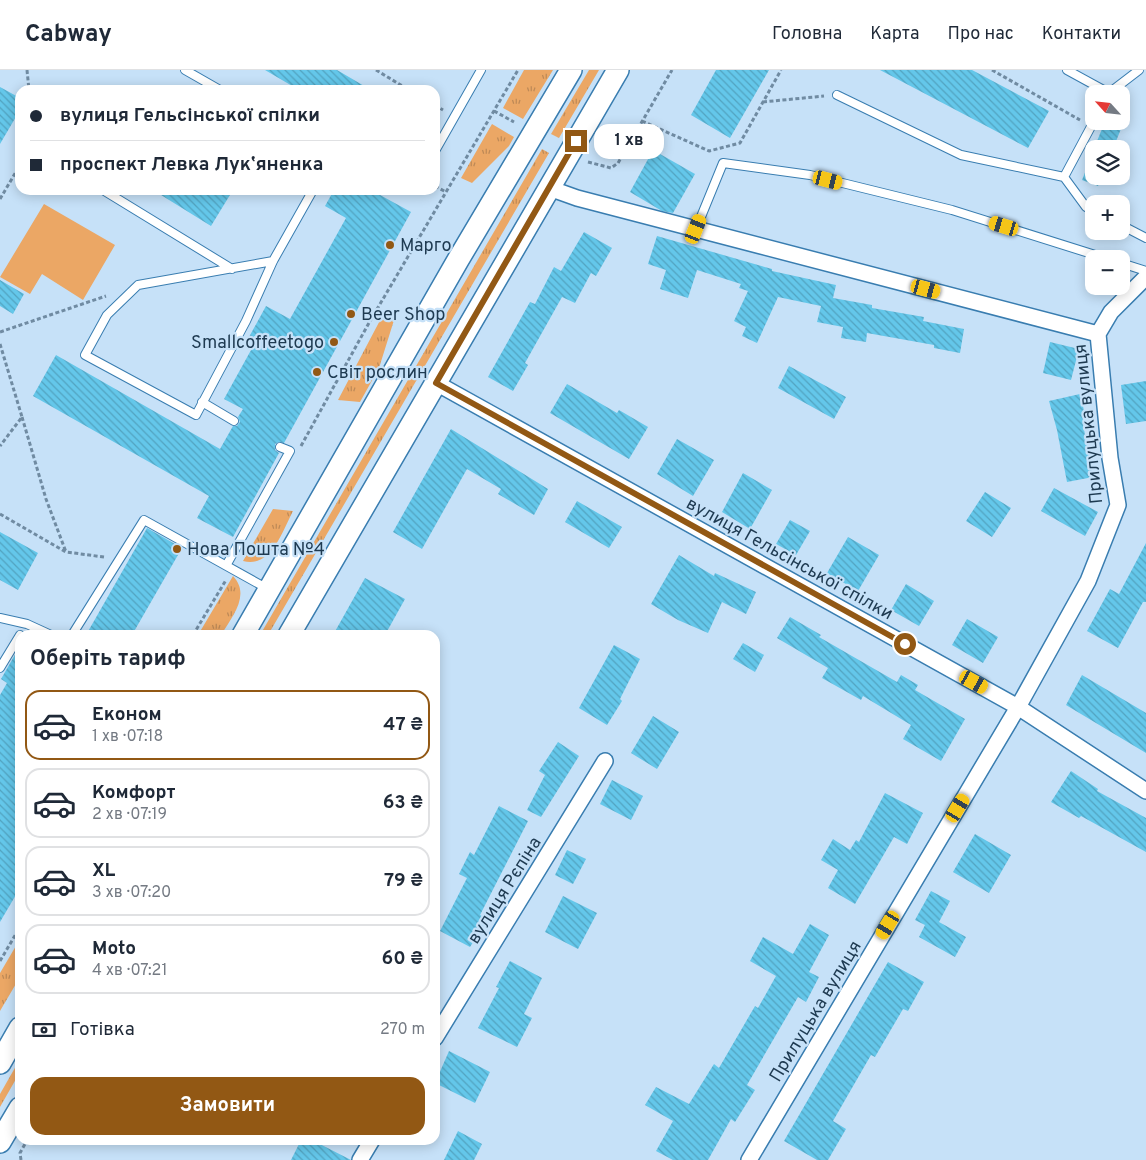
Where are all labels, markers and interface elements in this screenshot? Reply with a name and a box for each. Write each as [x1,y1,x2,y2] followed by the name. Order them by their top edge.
[25,20,112,50] text: Cabway
[772,23,842,46] text: Головна
[870,23,920,46] text: Карта
[948,23,1014,46] text: Про нас
[1042,23,1121,46] text: Контакти
[1085,85,1130,130] north arrow
[1085,85,1130,295] map controls
[60,104,320,128] text: вулиця Гельсінської спілки
[594,124,664,158] callout: 1 хв
[565,130,587,152] route end
[614,131,644,151] text: 1 хв
[1085,140,1130,185] button: layers
[60,153,323,177] text: проспект Левка Лукʼяненка
[811,169,844,191] car
[1085,195,1130,240] button: +
[683,212,708,246] car
[987,214,1020,238] car
[400,235,452,258] place label: Марго
[384,239,396,251] marker: Марго
[1085,250,1130,295] button: −
[909,278,942,300] car
[361,304,445,327] place label: Beer Shop
[345,308,357,320] marker: Beer Shop
[191,332,324,355] place label: Smallcoffeetogo
[328,336,340,348] marker: Smallcoffeetogo
[1070,343,1109,505] street label: Прилуцька вулиця
[327,362,428,385] place label: Світ рослин
[311,366,323,378] marker: Світ рослин
[682,493,897,626] street label: вулиця Гельсінської спілки
[187,539,325,562] place label: Нова Пошта №4
[171,543,183,555] marker: Нова Пошта №4
[894,633,916,655] route start
[30,646,186,673] text: Оберіть тариф
[957,668,990,696] car
[32,703,77,748] icon: car
[92,703,162,727] text: Економ
[383,713,423,737] text: 47 ₴
[92,727,163,747] text: 1 хв · 07:18
[32,781,77,826] icon: car
[92,781,175,805] text: Комфорт
[383,791,423,815] text: 63 ₴
[943,791,972,825] car
[92,805,167,825] text: 2 хв · 07:19
[463,833,547,949] street label: вулиця Рєпіна
[32,859,77,904] icon: car
[92,859,115,883] text: XL
[384,869,423,893] text: 79 ₴
[92,883,171,903] text: 3 хв · 07:20
[873,908,902,942] car
[32,937,77,982] icon: car
[92,937,136,961] text: Moto
[765,937,868,1087] street label: Прилуцька вулиця
[382,947,423,971] text: 60 ₴
[92,961,167,981] text: 4 хв · 07:21
[30,1016,58,1044] icon: cash
[70,1018,135,1042] text: Готівка
[380,1020,425,1040] text: 270 m
[30,1077,425,1135] button: Замовити

